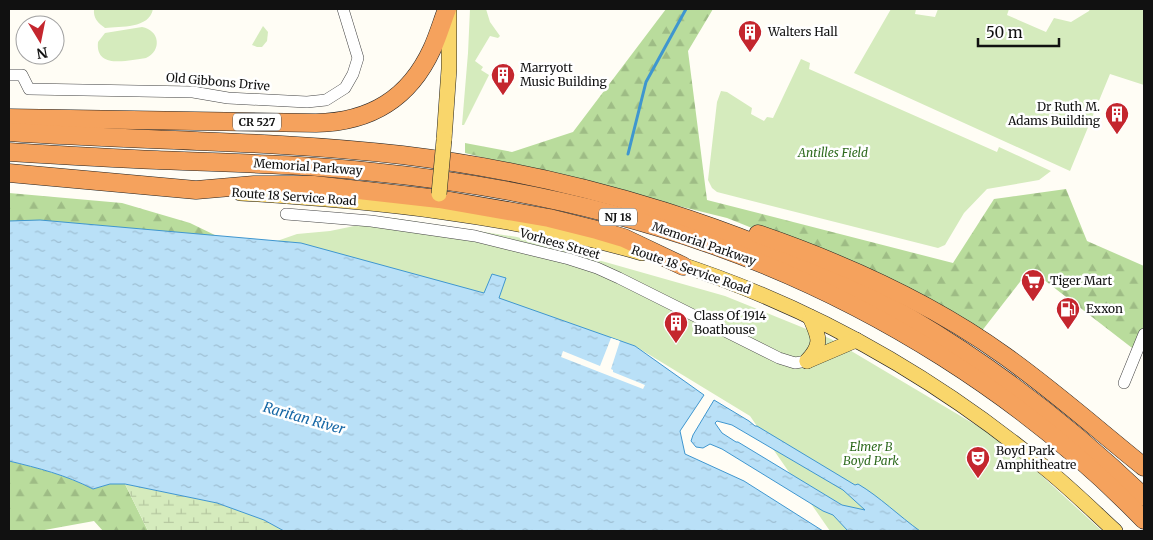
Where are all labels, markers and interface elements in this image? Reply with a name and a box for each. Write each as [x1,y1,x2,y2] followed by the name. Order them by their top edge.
[15,15,65,65] north arrow
[978,15,1059,47] scale bar
[737,19,763,53] building icon: Walters Hall
[986,23,1023,42] text: 50 m
[767,24,838,39] place label: Walters Hall
[35,43,49,63] text: N
[520,60,608,89] place label: Marryott Music Building
[490,62,516,96] building icon: Marryott Music Building
[165,69,271,94] street label: Old Gibbons Drive
[1007,99,1101,128] place label: Dr Ruth M. Adams Building
[1104,101,1130,135] building icon: Dr Ruth M. Adams Building
[233,114,281,130] road number: CR 527
[797,145,868,160] park label: Antilles Field
[253,155,363,178] street label: Memorial Parkway
[231,185,357,208] street label: Route 18 Service Road
[599,208,637,226] road number: NJ 18
[650,219,758,268] street label: Memorial Parkway
[517,225,602,262] street label: Vorhees Street
[629,242,753,297] street label: Route 18 Service Road
[1020,268,1046,302] supermarket icon: Tiger Mart
[1050,273,1112,288] place label: Tiger Mart
[1055,296,1081,330] fuel station icon: Exxon
[1086,301,1123,316] place label: Exxon
[694,308,767,337] place label: Class Of 1914 Boathouse
[663,310,689,344] building icon: Class Of 1914 Boathouse
[261,398,347,438] water label: Raritan River
[843,439,899,468] park label: Elmer B Boyd Park
[995,443,1076,472] place label: Boyd Park Amphitheatre
[965,445,991,479] theatre icon: Boyd Park Amphitheatre

